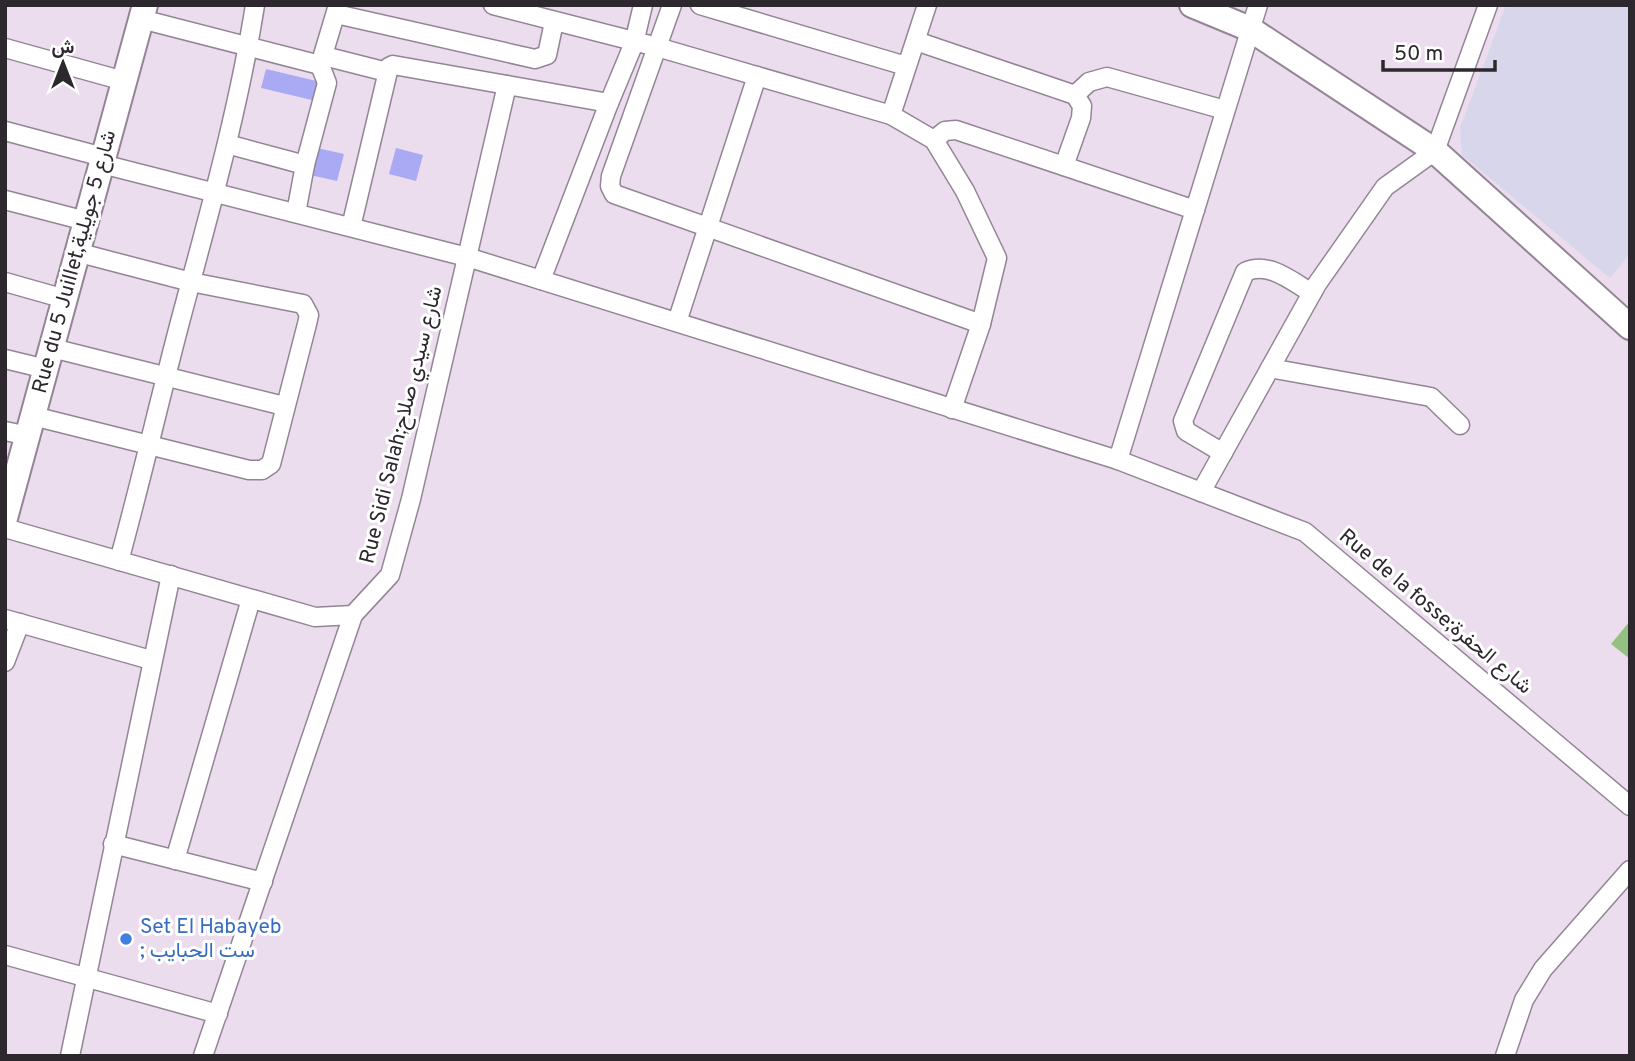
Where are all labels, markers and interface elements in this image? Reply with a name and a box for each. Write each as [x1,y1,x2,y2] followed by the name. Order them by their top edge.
[28,28,98,98] north arrow
[1383,28,1495,72] scale bar
[52,36,75,60] text: ش
[1394,41,1443,68] text: 50 m
[27,127,123,397] street label: Rue du 5 Juillet,شارع 5 جويلية
[354,283,452,567] street label: Rue Sidi Salah;شارع سيدي صلاح
[1333,523,1537,701] street label: Rue de la fosse;شارع الحفرة
[140,914,282,965] place label: Set El Habayeb ; ست الحبايب
[118,931,134,947] marker: Set El Habayeb ; ست الحبايب

